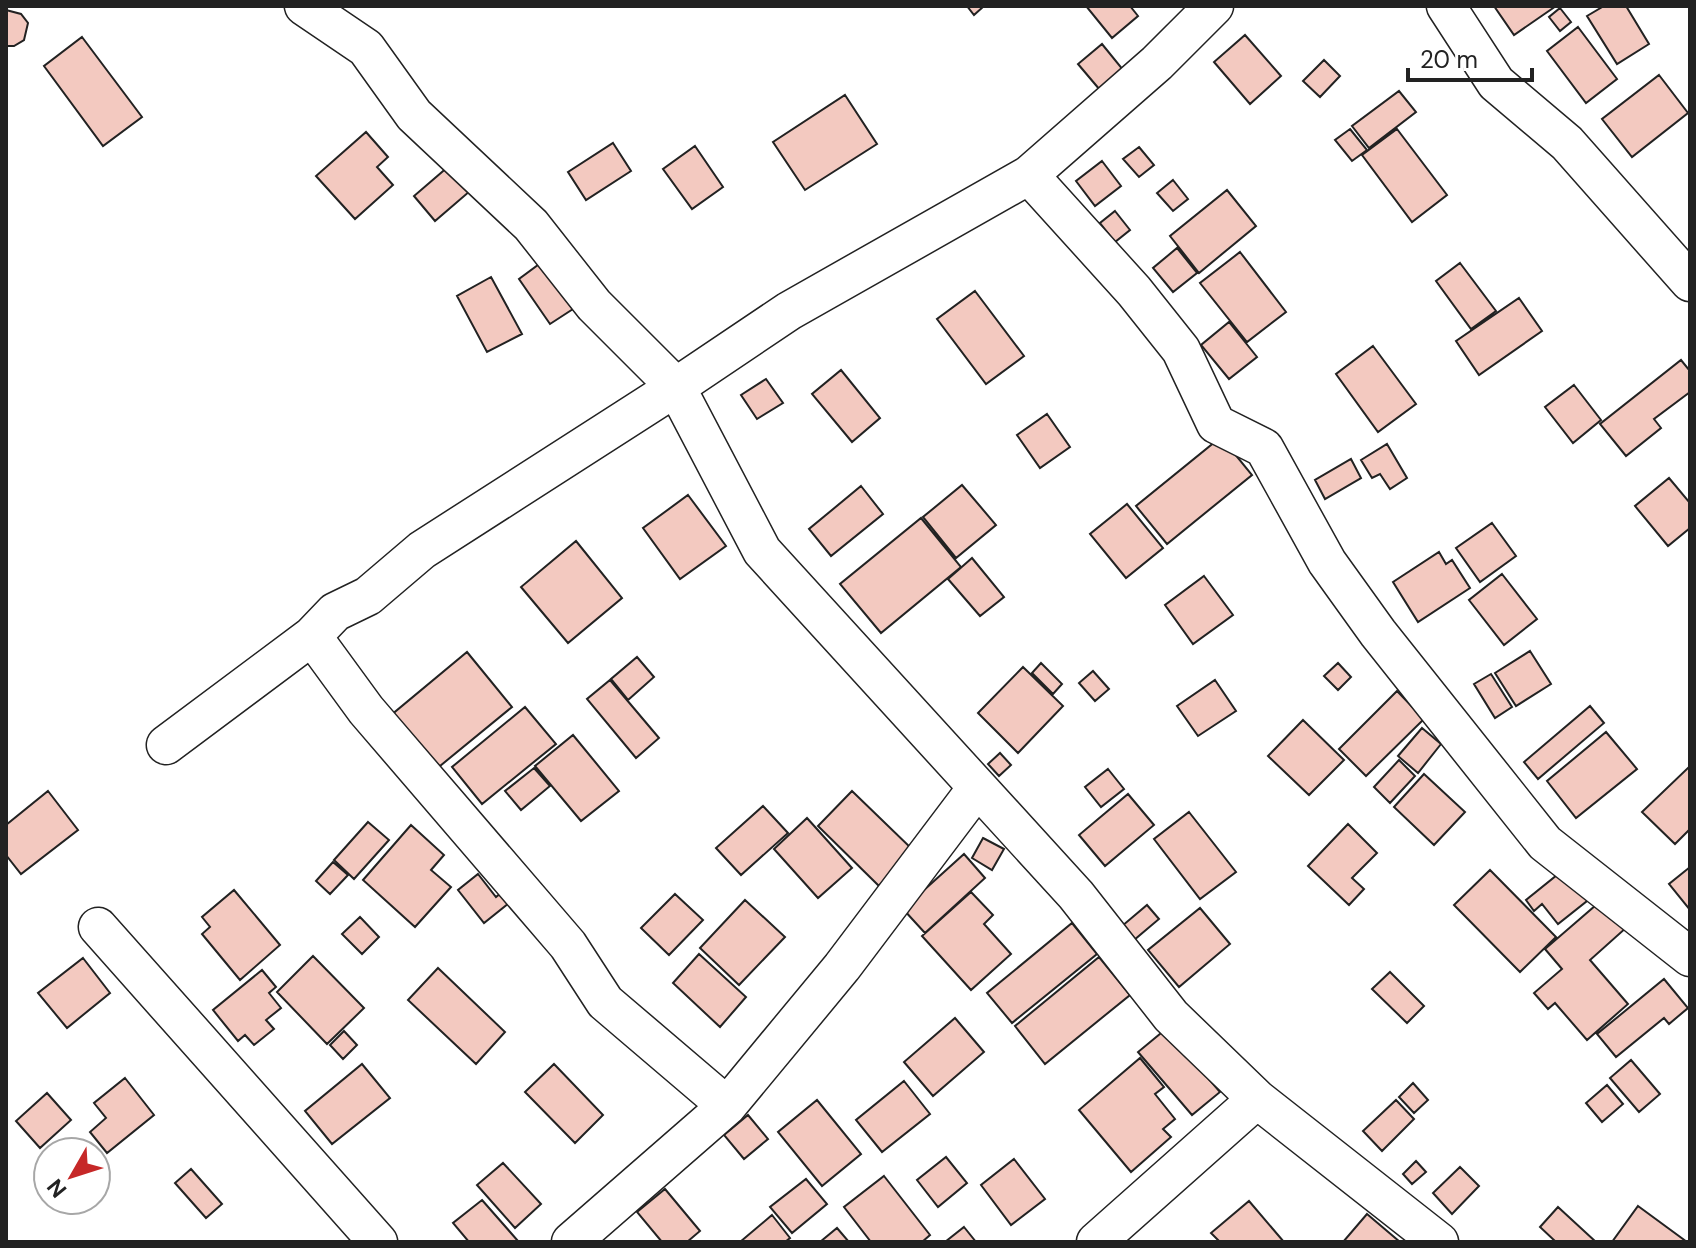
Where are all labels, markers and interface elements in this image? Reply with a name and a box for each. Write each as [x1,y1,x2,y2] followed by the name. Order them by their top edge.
[1408,32,1532,82] scale bar
[1420,44,1478,75] text: 20 m
[32,1136,112,1216] north arrow
[41,1173,73,1204] text: N

